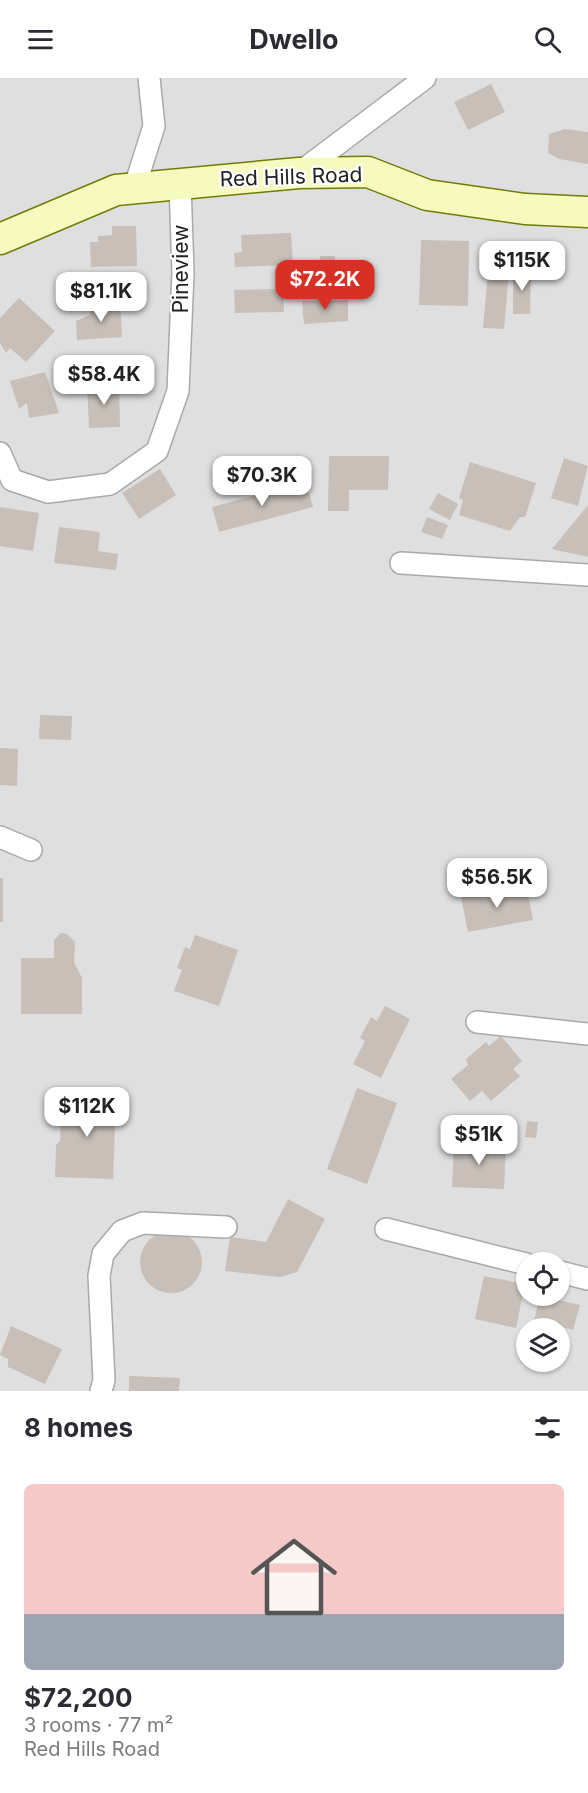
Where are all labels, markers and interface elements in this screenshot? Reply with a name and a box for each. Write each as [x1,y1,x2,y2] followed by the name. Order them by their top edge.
[24,23,57,56] icon: menu
[249,23,339,56] text: Dwello
[531,23,564,56] icon: search
[219,162,363,191] street label: Red Hills Road
[168,225,193,313] street label: Pineview
[480,241,564,292] pin: $115K
[493,248,551,272] text: $115K
[276,260,374,311] pin: $72.2K
[290,267,361,291] text: $72.2K
[52,272,150,323] pin: $81.1K
[70,279,132,303] text: $81.1K
[55,355,153,406] pin: $58.4K
[67,362,141,386] text: $58.4K
[213,456,311,507] pin: $70.3K
[227,463,297,487] text: $70.3K
[448,858,546,909] pin: $56.5K
[461,865,533,889] text: $56.5K
[45,1087,129,1138] pin: $112K
[58,1094,116,1118] text: $112K
[443,1115,515,1166] pin: $51K
[455,1122,503,1146] text: $51K
[516,1252,570,1372] map controls
[516,1252,570,1306] button: locate
[516,1318,570,1372] button: layers
[531,1411,564,1444] icon: filters
[24,1412,133,1443] text: 8 homes
[240,1523,348,1631] icon: home
[24,1682,133,1713] text: $72,200
[24,1713,173,1737] text: 3 rooms · 77 m²
[24,1737,160,1761] text: Red Hills Road

